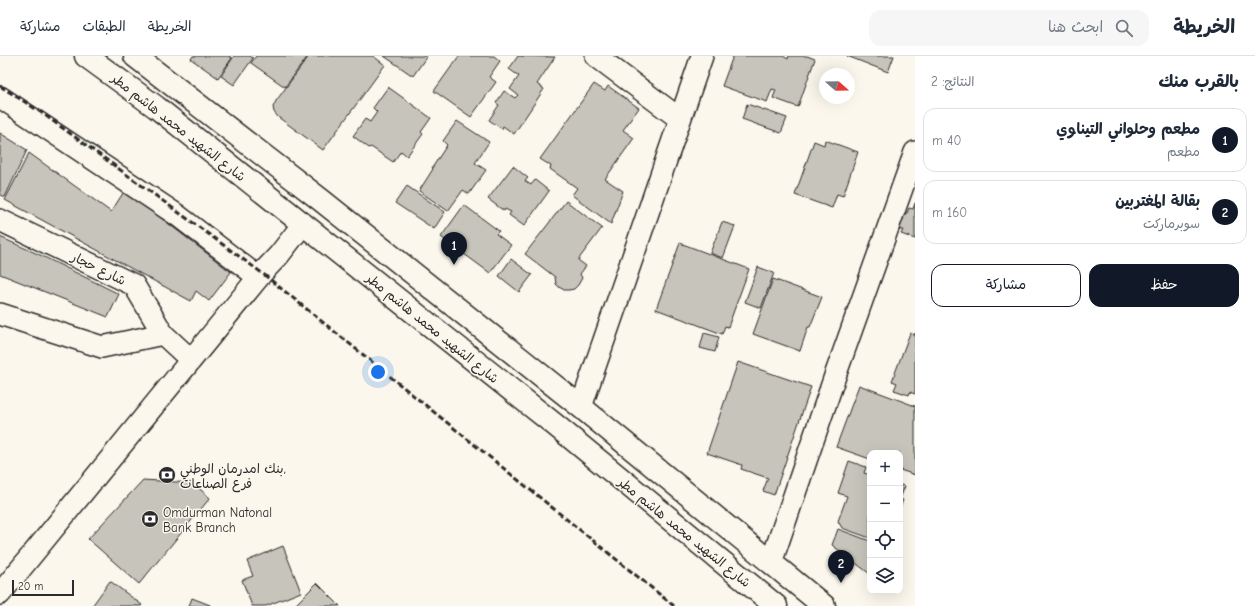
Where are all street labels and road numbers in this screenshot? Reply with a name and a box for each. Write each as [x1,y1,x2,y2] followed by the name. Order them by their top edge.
[106,70,248,187] street label: شارع الشهيد محمد هاشم مطر
[67,248,128,290] street label: شارع حجار
[361,270,502,389] street label: شارع الشهيد محمد هاشم مطر
[613,474,754,593] street label: شارع الشهيد محمد هاشم مطر

